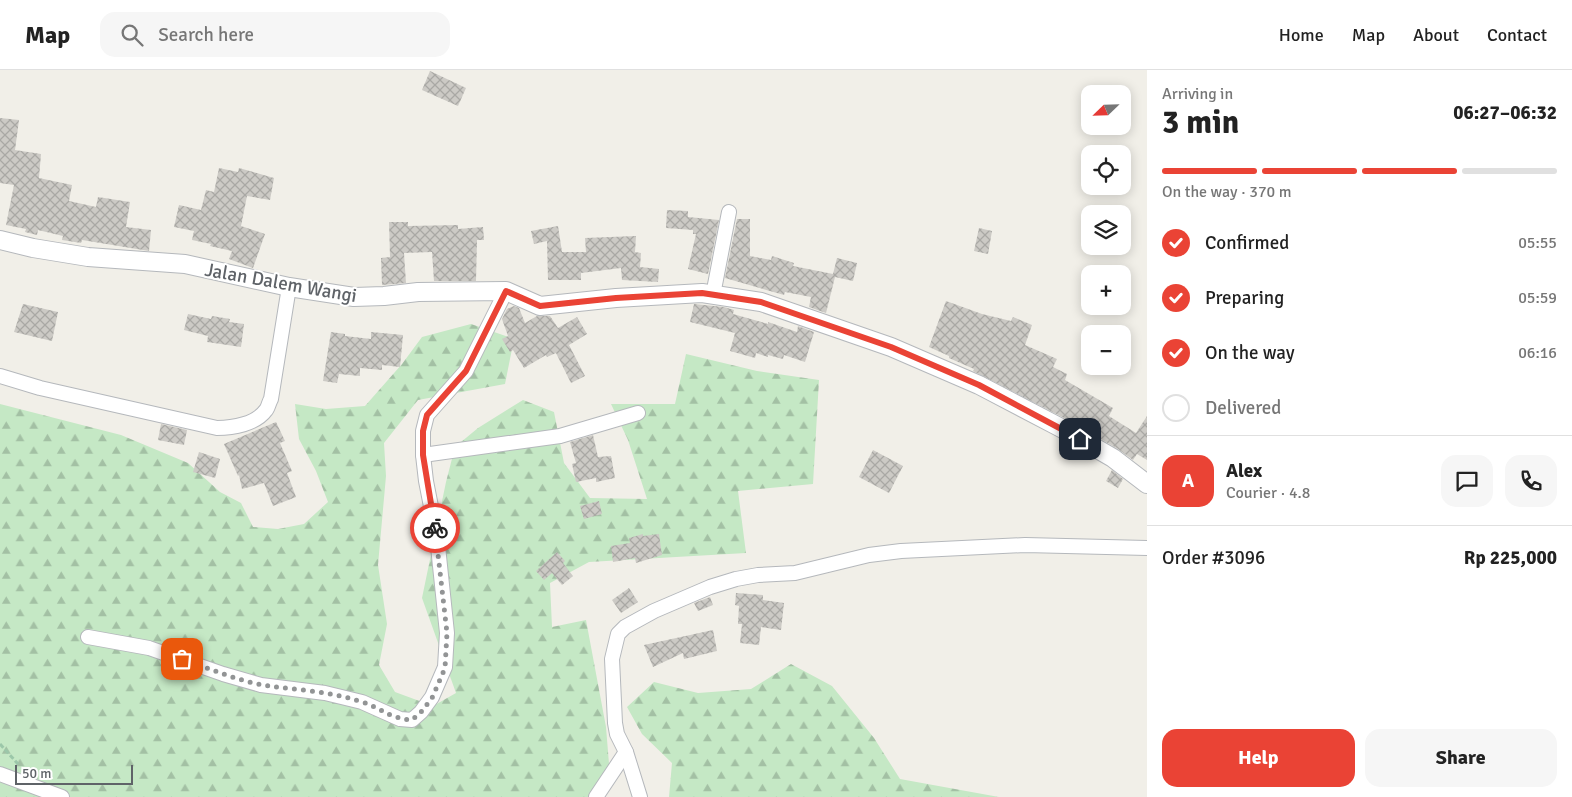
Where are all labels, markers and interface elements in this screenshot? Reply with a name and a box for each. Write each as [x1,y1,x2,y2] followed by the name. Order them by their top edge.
[100,12,450,57] search box
[25,20,70,50] text: Map
[118,21,146,49] icon: search
[158,23,254,47] text: Search here
[1279,24,1324,46] text: Home
[1352,24,1385,46] text: Map
[1413,24,1459,46] text: About
[1487,24,1547,46] text: Contact
[1162,84,1233,104] text: Arriving in
[1081,85,1131,135] north arrow
[1081,85,1131,375] map controls
[1453,101,1557,125] text: 06:27–06:32
[1162,103,1239,142] text: 3 min
[1081,145,1131,195] button: locate
[1162,182,1292,202] text: On the way · 370 m
[1081,205,1131,255] button: layers
[1162,229,1190,257] icon: check
[1205,231,1289,255] text: Confirmed
[1518,233,1557,253] text: 05:55
[203,258,359,308] street label: Jalan Dalem Wangi
[1081,265,1131,315] button: +
[1162,284,1190,312] icon: check
[1205,286,1284,310] text: Preparing
[1518,288,1557,308] text: 05:59
[1081,325,1131,375] button: −
[1162,339,1190,367] icon: check
[1205,341,1295,365] text: On the way
[1518,343,1557,363] text: 06:16
[1205,396,1281,420] text: Delivered
[1059,418,1101,460] pin
[1066,425,1094,453] icon: home
[1441,455,1493,507] button: chat
[1505,455,1557,507] button: phone
[1226,459,1262,483] text: Alex
[1182,469,1194,493] text: A
[1226,483,1310,503] text: Courier · 4.8
[410,503,460,553] courier
[421,514,449,542] icon: bike
[1162,546,1265,570] text: Order #3096
[1464,546,1557,570] text: Rp 225,000
[161,638,203,680] pin
[168,645,196,673] icon: bag
[1162,729,1355,787] button: Help
[1365,729,1557,787] button: Share
[15,762,132,785] scale bar
[22,765,51,782] text: 50 m

